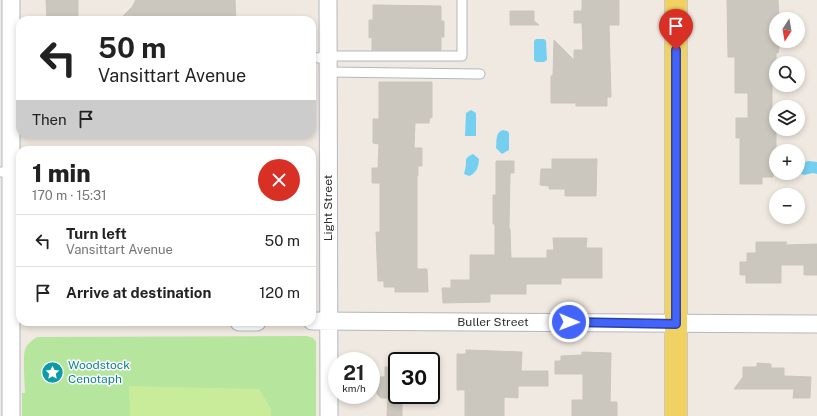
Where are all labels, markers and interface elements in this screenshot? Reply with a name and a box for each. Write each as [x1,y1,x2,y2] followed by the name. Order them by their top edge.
[659,9,693,50] pin
[769,12,805,48] north arrow
[769,12,805,224] map controls
[665,15,687,37] icon: arrive
[98,31,166,64] text: 50 m
[32,32,84,84] icon: left
[769,56,805,92] button: search
[98,65,246,86] text: Vansittart Avenue
[769,100,805,136] button: layers
[75,108,97,130] icon: arrive
[32,111,67,128] text: Then
[769,144,805,180] button: +
[32,159,91,187] text: 1 min
[258,159,300,201] button: close
[321,174,335,241] street label: Light Street
[32,188,106,203] text: 170 m · 15:31
[769,188,805,224] button: −
[66,225,127,242] text: Turn left
[32,230,54,252] icon: left
[265,232,300,249] text: 50 m
[66,242,173,257] text: Vansittart Avenue
[32,282,54,304] icon: arrive
[66,284,211,301] text: Arrive at destination
[259,284,300,301] text: 120 m
[548,301,590,343] position arrow
[457,315,529,329] street label: Buller Street
[388,352,440,404] speed limit sign: 30
[68,358,130,386] place label: Woodstock Cenotaph
[39,359,65,385] place icon: Woodstock Cenotaph
[343,361,365,385] text: 21
[342,382,366,394] text: km/h

